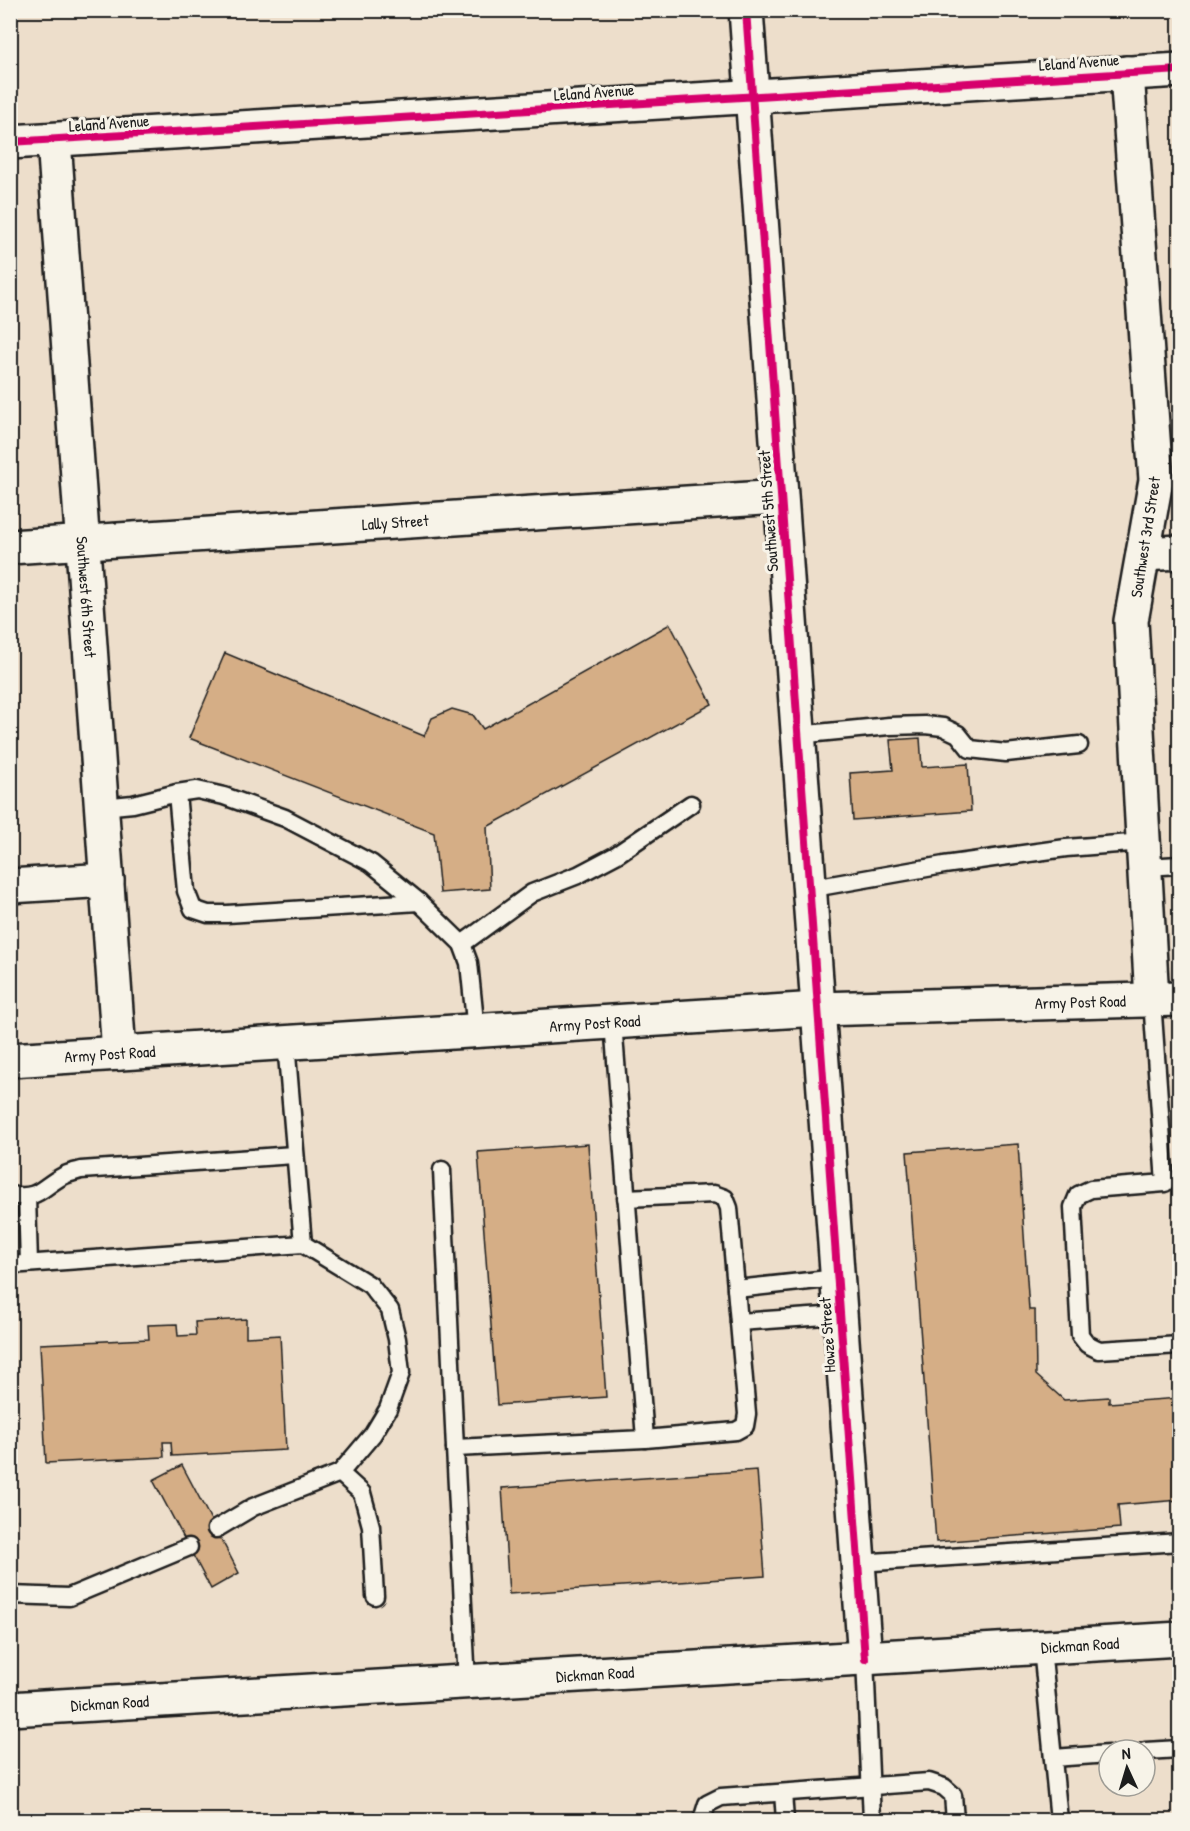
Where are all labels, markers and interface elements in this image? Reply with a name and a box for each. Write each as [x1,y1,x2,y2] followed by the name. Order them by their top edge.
[1038,48,1121,76] street label: Leland Avenue
[553,78,636,106] street label: Leland Avenue
[68,109,151,137] street label: Leland Avenue
[753,449,783,572] street label: Southwest 5th Street
[1125,475,1165,599] street label: Southwest 3rd Street
[361,509,430,535] street label: Lally Street
[71,536,102,659] street label: Southwest 6th Street
[1034,989,1126,1014] street label: Army Post Road
[549,1009,641,1037] street label: Army Post Road
[64,1040,156,1068] street label: Army Post Road
[813,1296,841,1373] street label: Howze Street
[1040,1632,1120,1658] street label: Dickman Road
[555,1661,635,1687] street label: Dickman Road
[70,1690,150,1716] street label: Dickman Road
[1097,1738,1157,1798] north arrow
[1121,1742,1131,1764] text: N

